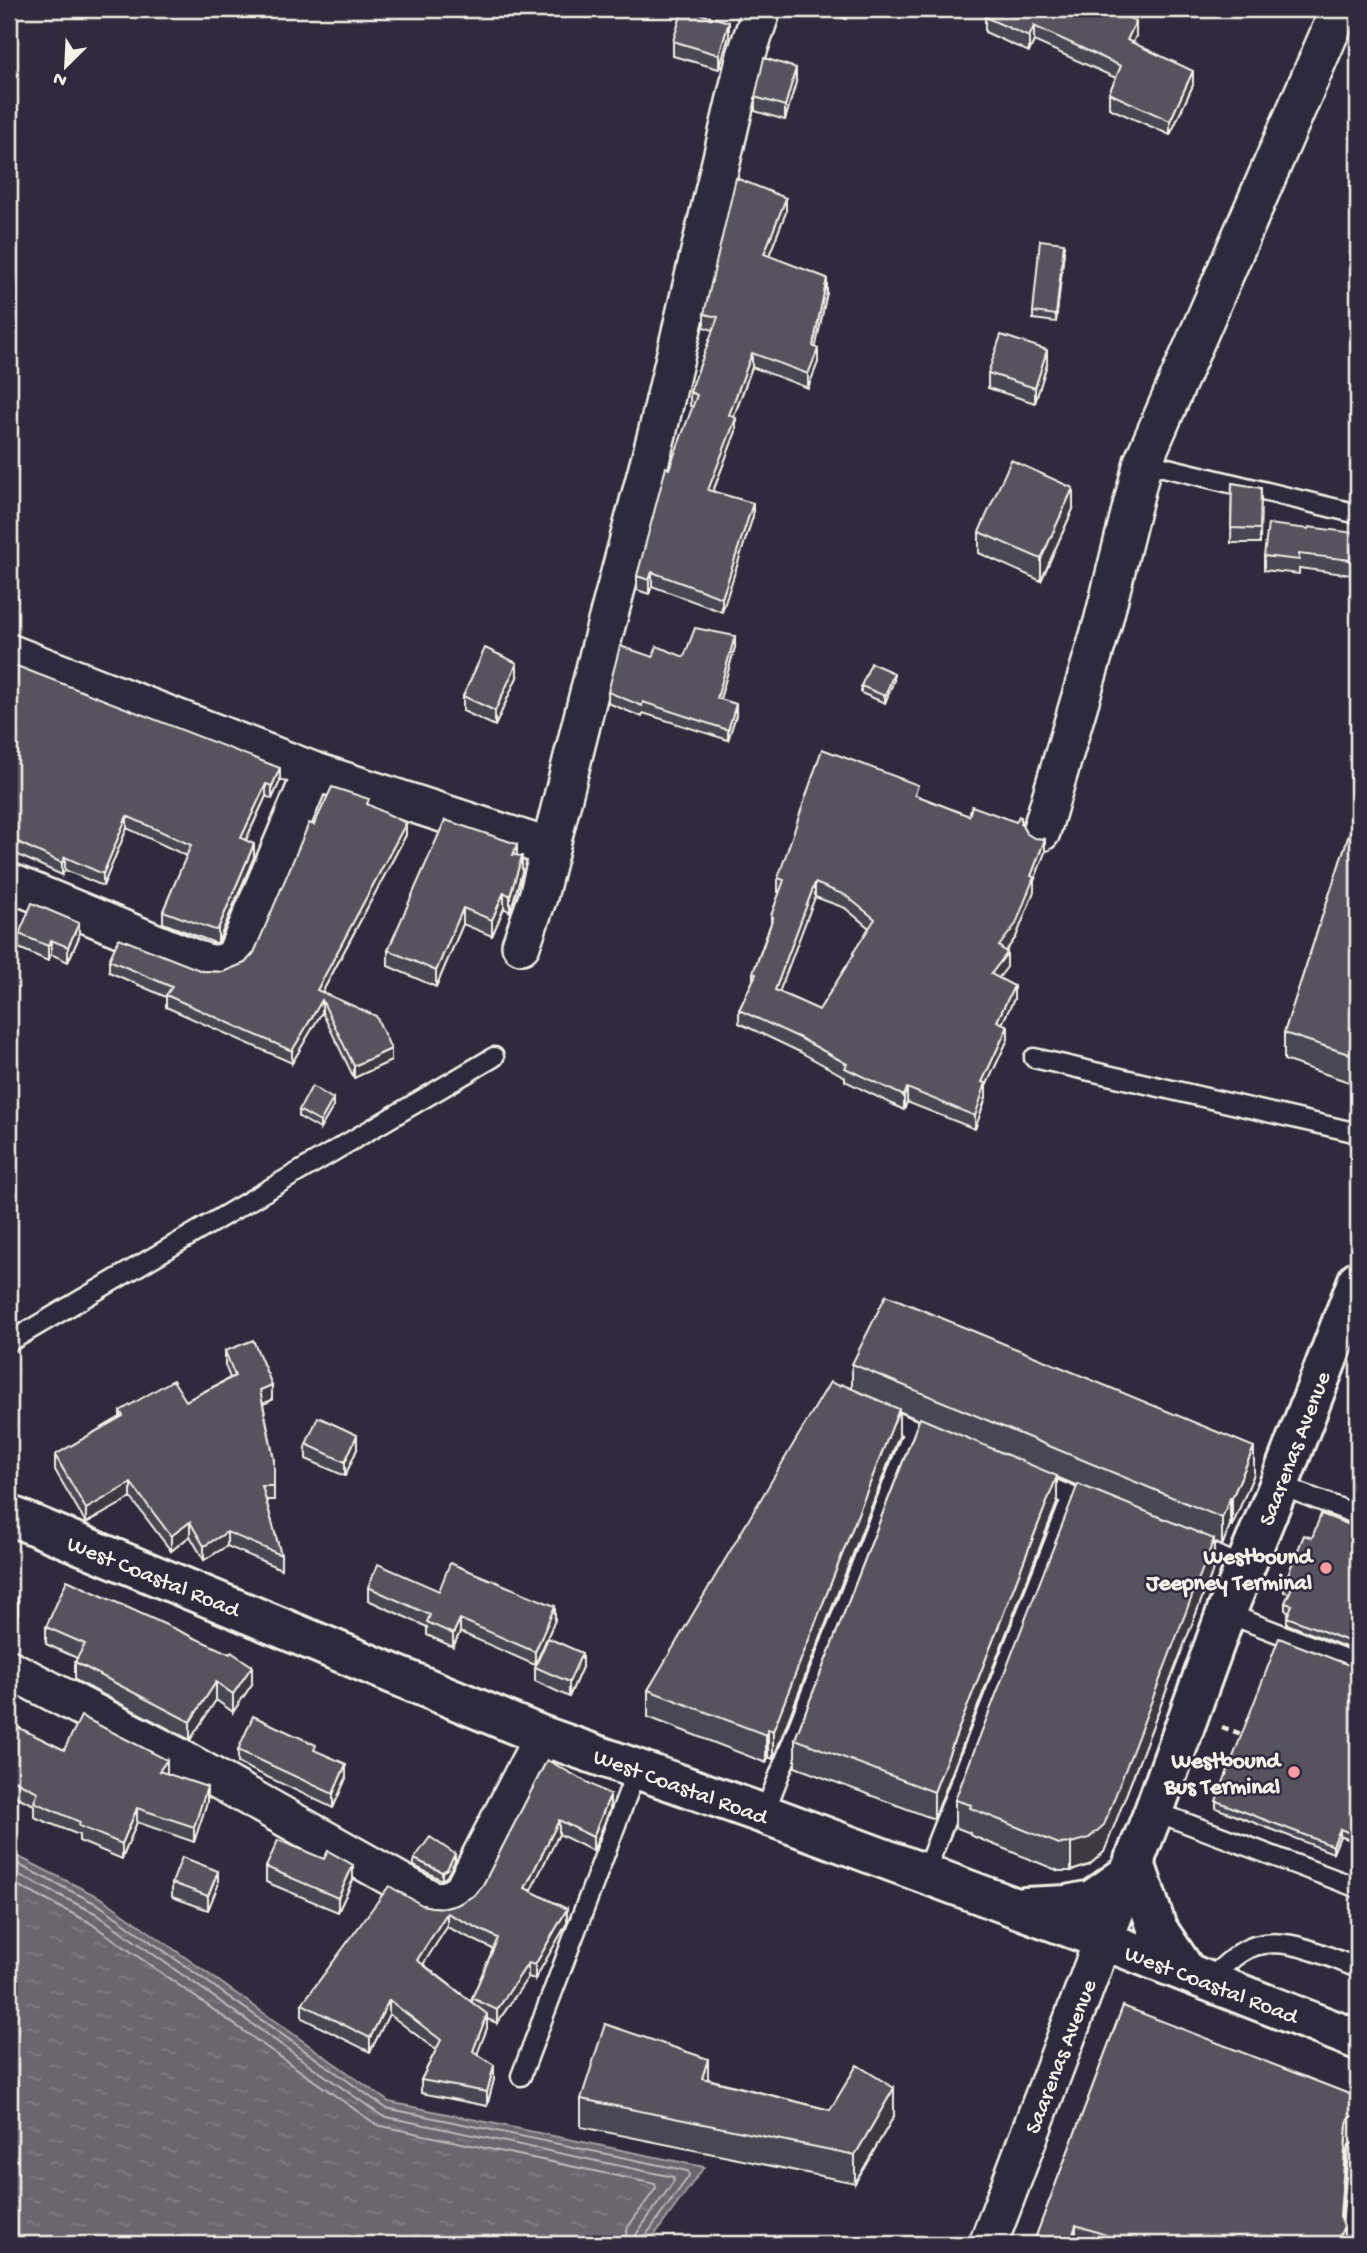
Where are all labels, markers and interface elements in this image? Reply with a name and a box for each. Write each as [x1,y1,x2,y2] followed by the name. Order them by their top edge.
[32,32,102,102] north arrow
[50,65,71,91] text: N
[1254,1367,1338,1530] street label: Saarenas Avenue
[63,1531,244,1626] street label: West Coastal Road
[1145,1545,1315,1598] place label: Westbound Jeepney Terminal
[1318,1560,1334,1576] marker: Westbound Jeepney Terminal
[589,1744,772,1833] street label: West Coastal Road
[1164,1749,1283,1802] place label: Westbound Bus Terminal
[1286,1764,1302,1780] marker: Westbound Bus Terminal
[1120,1941,1303,2032] street label: West Coastal Road
[1020,1975,1104,2138] street label: Saarenas Avenue

